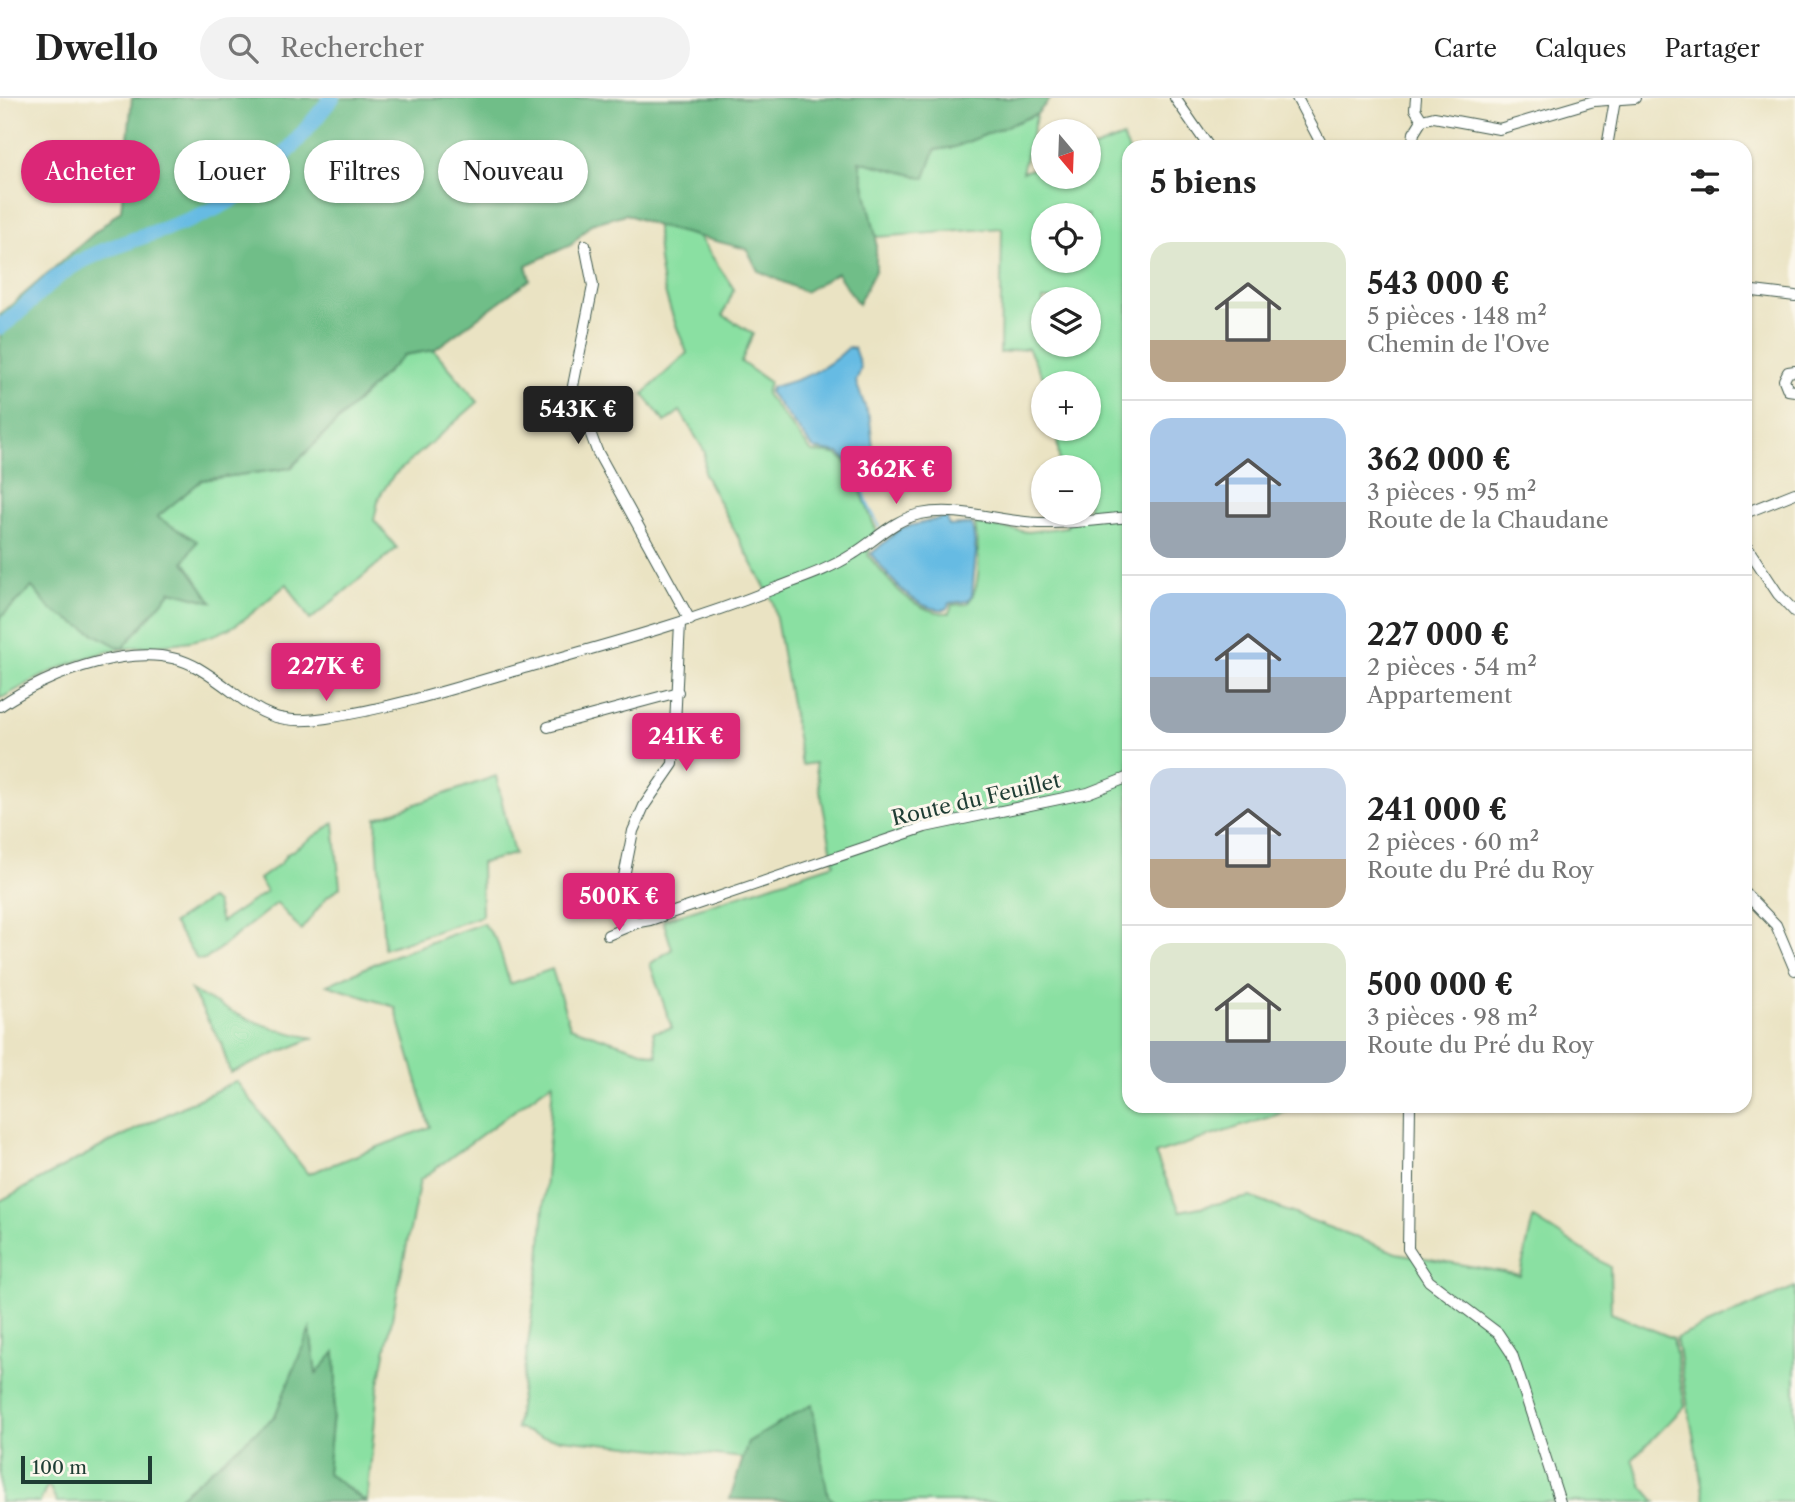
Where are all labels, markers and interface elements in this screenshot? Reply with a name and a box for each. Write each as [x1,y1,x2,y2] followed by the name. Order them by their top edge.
[200,17,690,80] search box
[35,28,158,69] text: Dwello
[224,29,262,67] icon: search
[280,32,424,64] text: Rechercher
[1434,34,1497,63] text: Carte
[1535,34,1626,63] text: Calques
[1664,34,1760,63] text: Partager
[1031,119,1101,189] north arrow
[1031,119,1101,525] map controls
[21,140,160,203] chip: Acheter
[174,140,290,203] chip: Louer
[304,140,424,203] chip: Filtres
[438,140,588,203] chip: Nouveau
[1686,163,1724,201] icon: filters
[1150,164,1257,201] text: 5 biens
[1031,203,1101,273] button: locate
[1367,265,1510,302] text: 543 000 €
[1206,270,1290,354] icon: home
[1031,287,1101,357] button: layers
[1367,302,1547,330] text: 5 pièces · 148 m²
[1367,330,1550,358] text: Chemin de l'Ove
[1031,371,1101,441] button: +
[521,386,635,446] pin: 543K €
[539,395,617,423] text: 543K €
[1367,441,1511,478] text: 362 000 €
[839,446,953,506] pin: 362K €
[1206,446,1290,530] icon: home
[857,455,935,483] text: 362K €
[1031,455,1101,525] button: −
[1367,478,1536,506] text: 3 pièces · 95 m²
[1367,506,1609,534] text: Route de la Chaudane
[1367,616,1510,653] text: 227 000 €
[1206,621,1290,705] icon: home
[269,644,383,703] pin: 227K €
[287,652,365,680] text: 227K €
[1367,653,1537,681] text: 2 pièces · 54 m²
[1367,681,1512,709] text: Appartement
[629,714,743,773] pin: 241K €
[648,722,724,750] text: 241K €
[889,767,1063,831] street label: Route du Feuillet
[1367,791,1507,828] text: 241 000 €
[1206,796,1290,880] icon: home
[1367,828,1539,856] text: 2 pièces · 60 m²
[1367,856,1594,884] text: Route du Pré du Roy
[562,874,676,933] pin: 500K €
[579,882,659,910] text: 500K €
[1367,966,1513,1003] text: 500 000 €
[1206,971,1290,1055] icon: home
[1367,1003,1538,1031] text: 3 pièces · 98 m²
[1367,1031,1594,1059] text: Route du Pré du Roy
[21,1453,152,1485] scale bar
[32,1456,87,1479] text: 100 m

